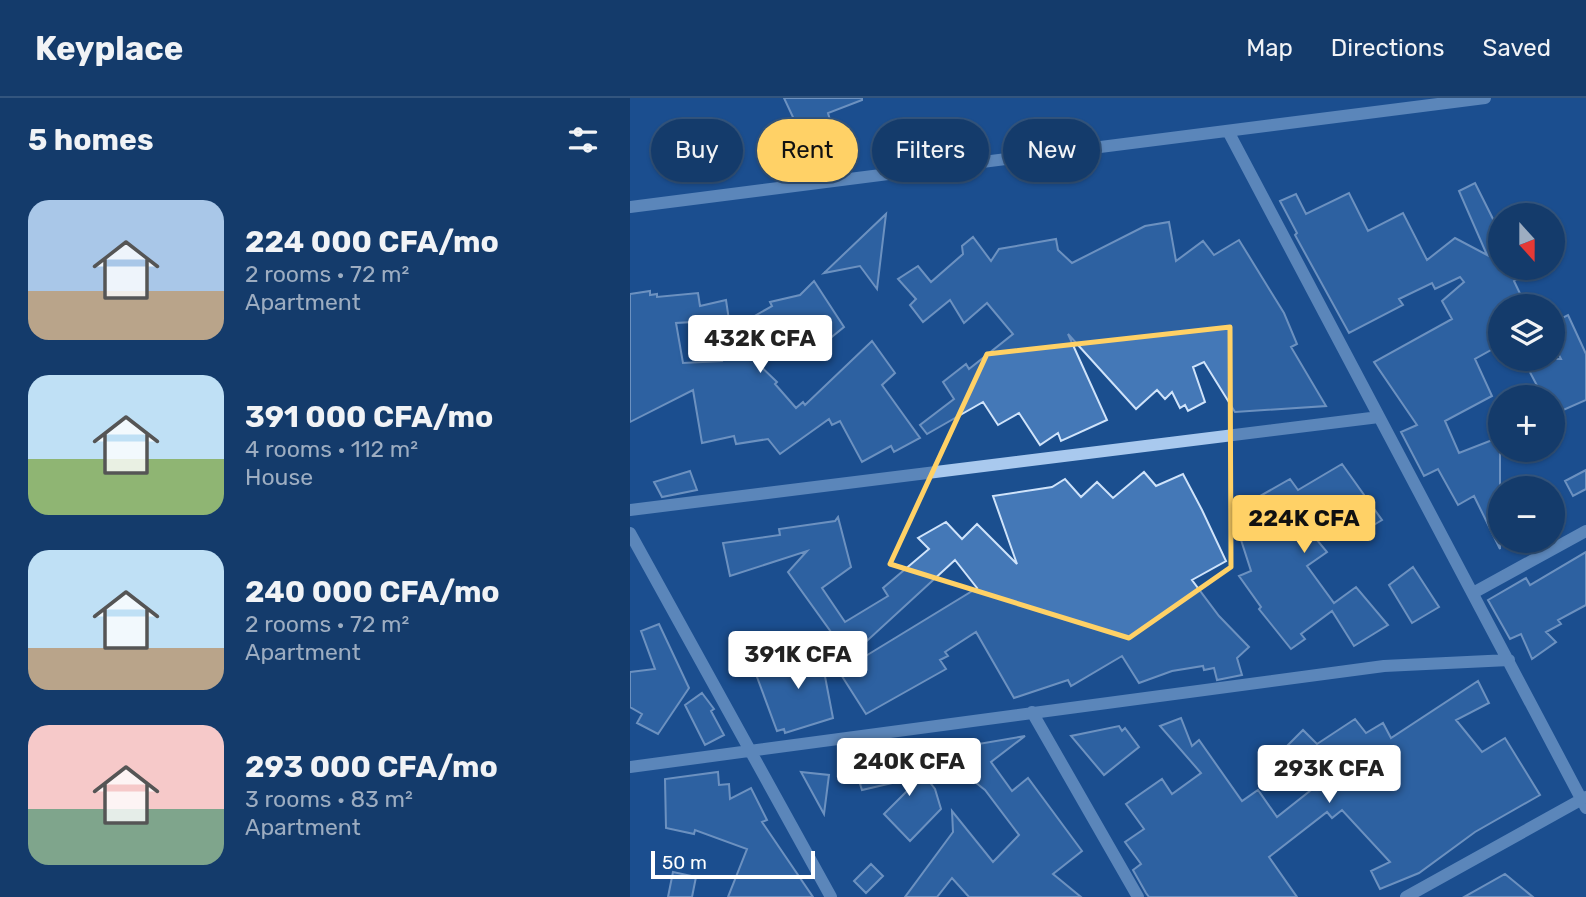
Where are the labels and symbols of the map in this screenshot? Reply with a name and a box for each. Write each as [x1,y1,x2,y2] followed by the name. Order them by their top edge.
[1488,203,1564,280] north arrow
[688,316,832,375] pin: 432K CFA
[1232,496,1376,555] pin: 224K CFA
[726,632,870,691] pin: 391K CFA
[837,738,981,798] pin: 240K CFA
[1257,746,1401,805] pin: 293K CFA
[651,848,816,880] scale bar

